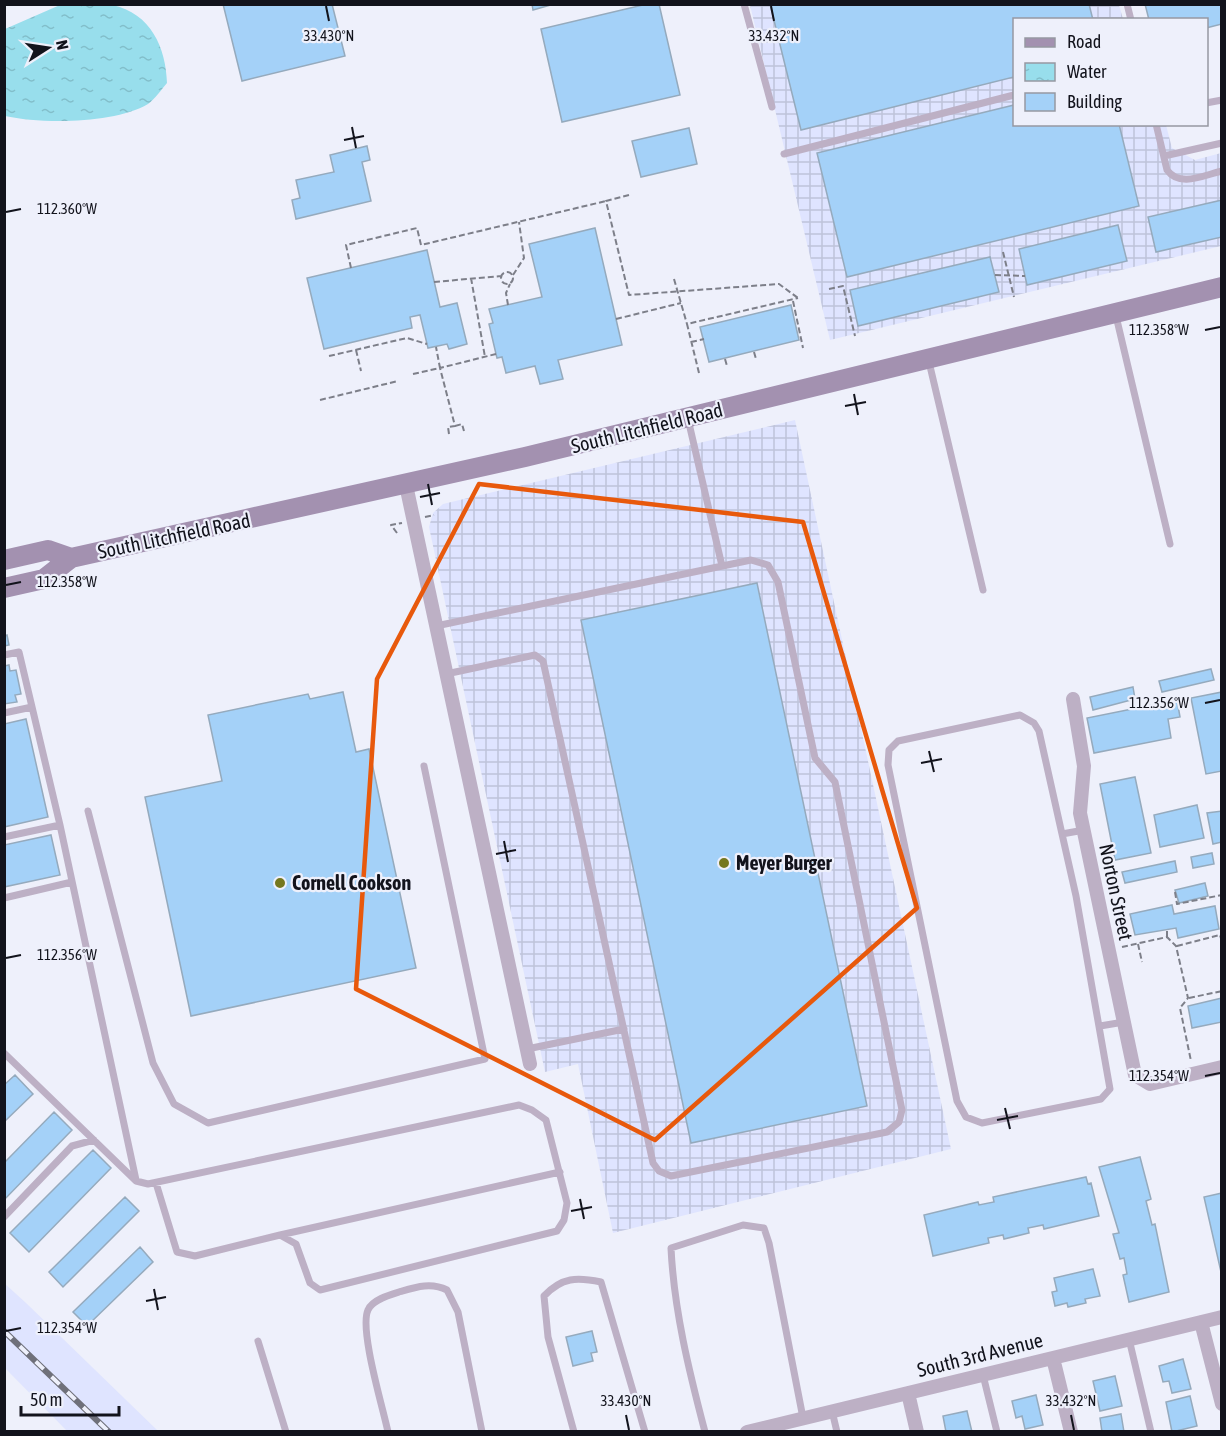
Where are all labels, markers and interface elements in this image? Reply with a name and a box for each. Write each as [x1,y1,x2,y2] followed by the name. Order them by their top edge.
[18,18,78,78] north arrow
[1013,18,1208,126] legend
[304,27,354,44] text: 33.430°N
[749,27,799,44] text: 33.432°N
[1067,31,1101,52] text: Road
[53,38,72,51] text: N
[1067,61,1107,82] text: Water
[1067,91,1122,112] text: Building
[37,200,97,217] text: 112.360°W
[1129,321,1189,338] text: 112.358°W
[569,398,725,457] street label: South Litchfield Road
[96,508,252,563] street label: South Litchfield Road
[37,573,97,590] text: 112.358°W
[1129,694,1189,711] text: 112.356°W
[1095,841,1138,943] street label: Norton Street
[736,851,833,874] place label: Meyer Burger
[717,856,731,870] marker: Meyer Burger
[292,871,411,894] place label: Cornell Cookson
[273,876,287,890] marker: Cornell Cookson
[37,946,97,963] text: 112.356°W
[1129,1067,1189,1084] text: 112.354°W
[37,1319,97,1336] text: 112.354°W
[915,1328,1045,1381] street label: South 3rd Avenue
[21,1379,118,1417] scale bar
[30,1389,62,1410] text: 50 m
[601,1392,651,1409] text: 33.430°N
[1046,1392,1096,1409] text: 33.432°N

